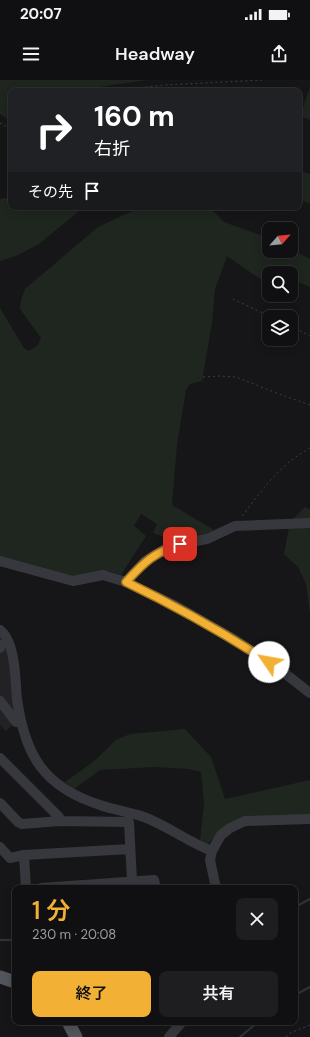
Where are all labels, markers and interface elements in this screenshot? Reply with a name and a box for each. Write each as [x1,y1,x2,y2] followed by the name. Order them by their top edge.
[20,4,62,24] text: 20:07
[115,42,195,66] text: Headway
[20,43,42,65] icon: menu
[268,43,290,65] icon: share
[94,98,175,135] text: 160 m
[28,104,80,156] icon: right
[94,137,130,161] text: 右折
[81,180,103,202] icon: arrive
[28,182,73,202] text: その先
[262,222,298,258] north arrow
[262,222,298,346] map controls
[262,266,298,302] button: search
[262,310,298,346] button: layers
[163,527,197,561] pin
[169,533,191,555] icon: arrive
[248,641,290,683] position arrow
[32,895,70,926] text: 1 分
[236,898,278,940] button: close
[32,926,116,943] text: 230 m · 20:08
[32,971,151,1017] button: 終了
[159,971,278,1017] button: 共有

